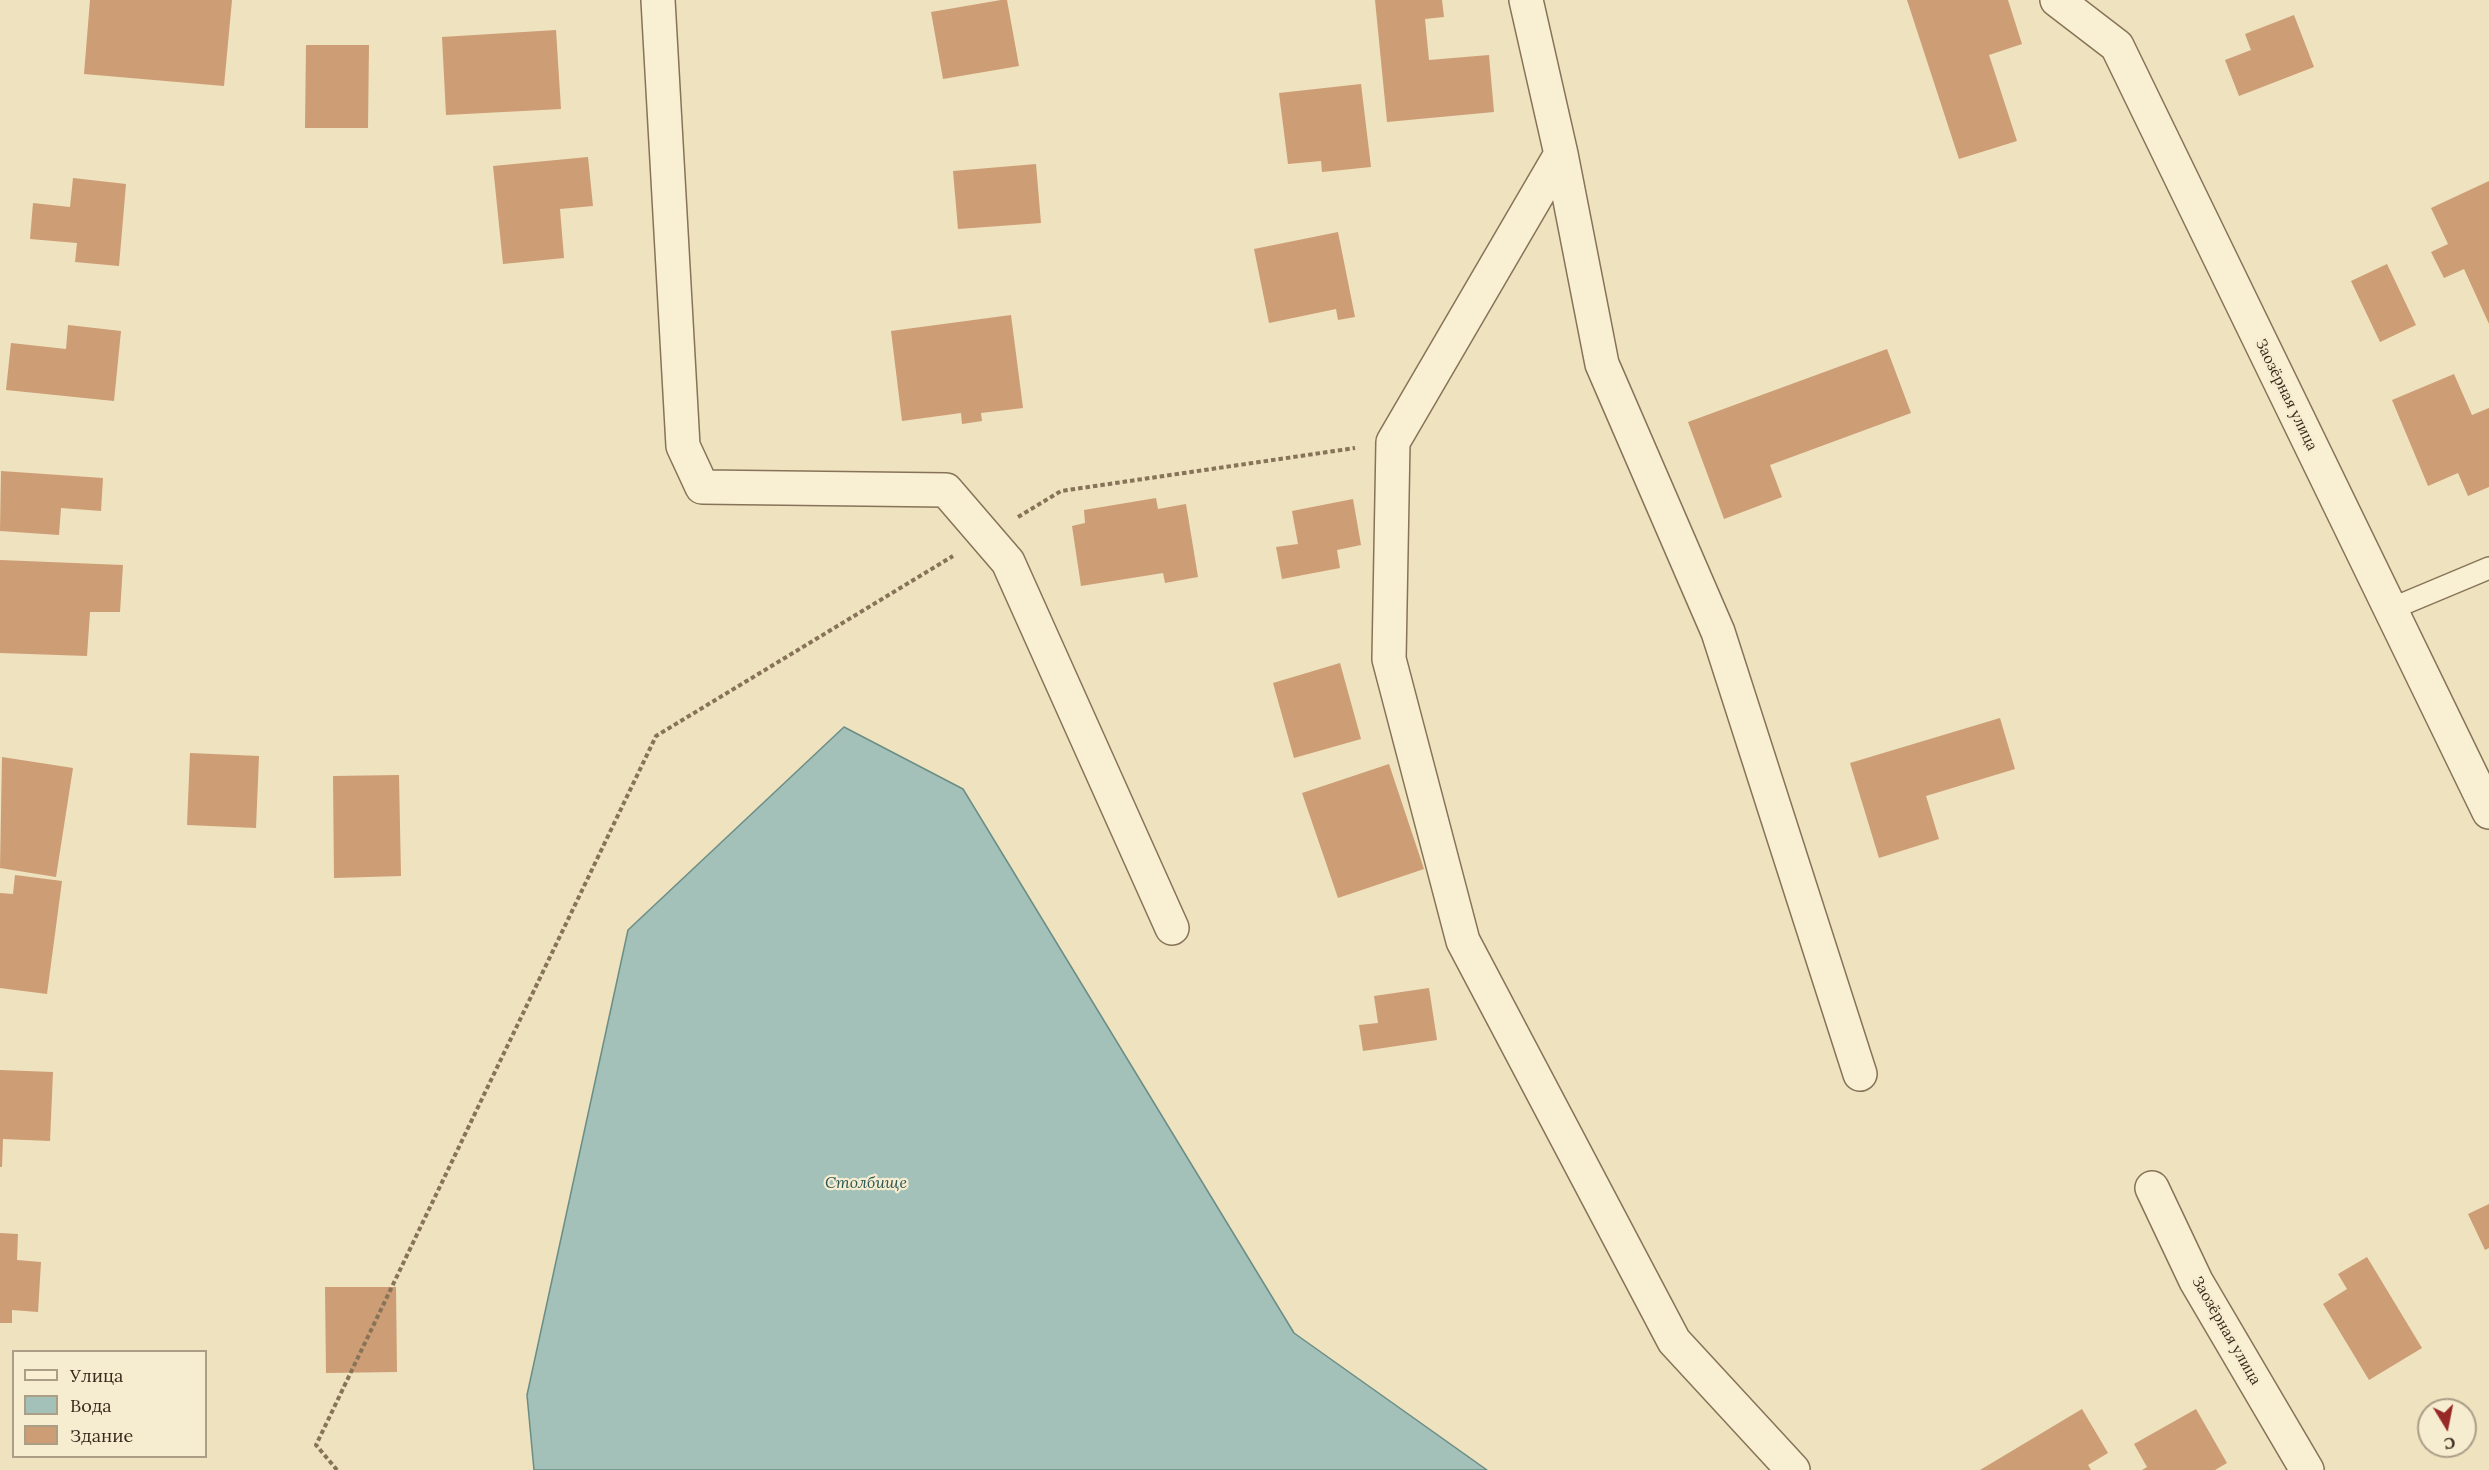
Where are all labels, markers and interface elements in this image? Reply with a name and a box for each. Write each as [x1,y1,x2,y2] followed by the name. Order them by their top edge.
[2251,336,2321,454] street label: Заозёрная улица
[825,1173,907,1193] water label: Столбище
[2188,1274,2264,1388] street label: Заозёрная улица
[12,1350,207,1458] legend
[70,1364,123,1387] text: Улица
[70,1394,112,1417] text: Вода
[2417,1398,2477,1458] north arrow
[70,1424,133,1447] text: Здание
[2443,1433,2457,1455] text: С

